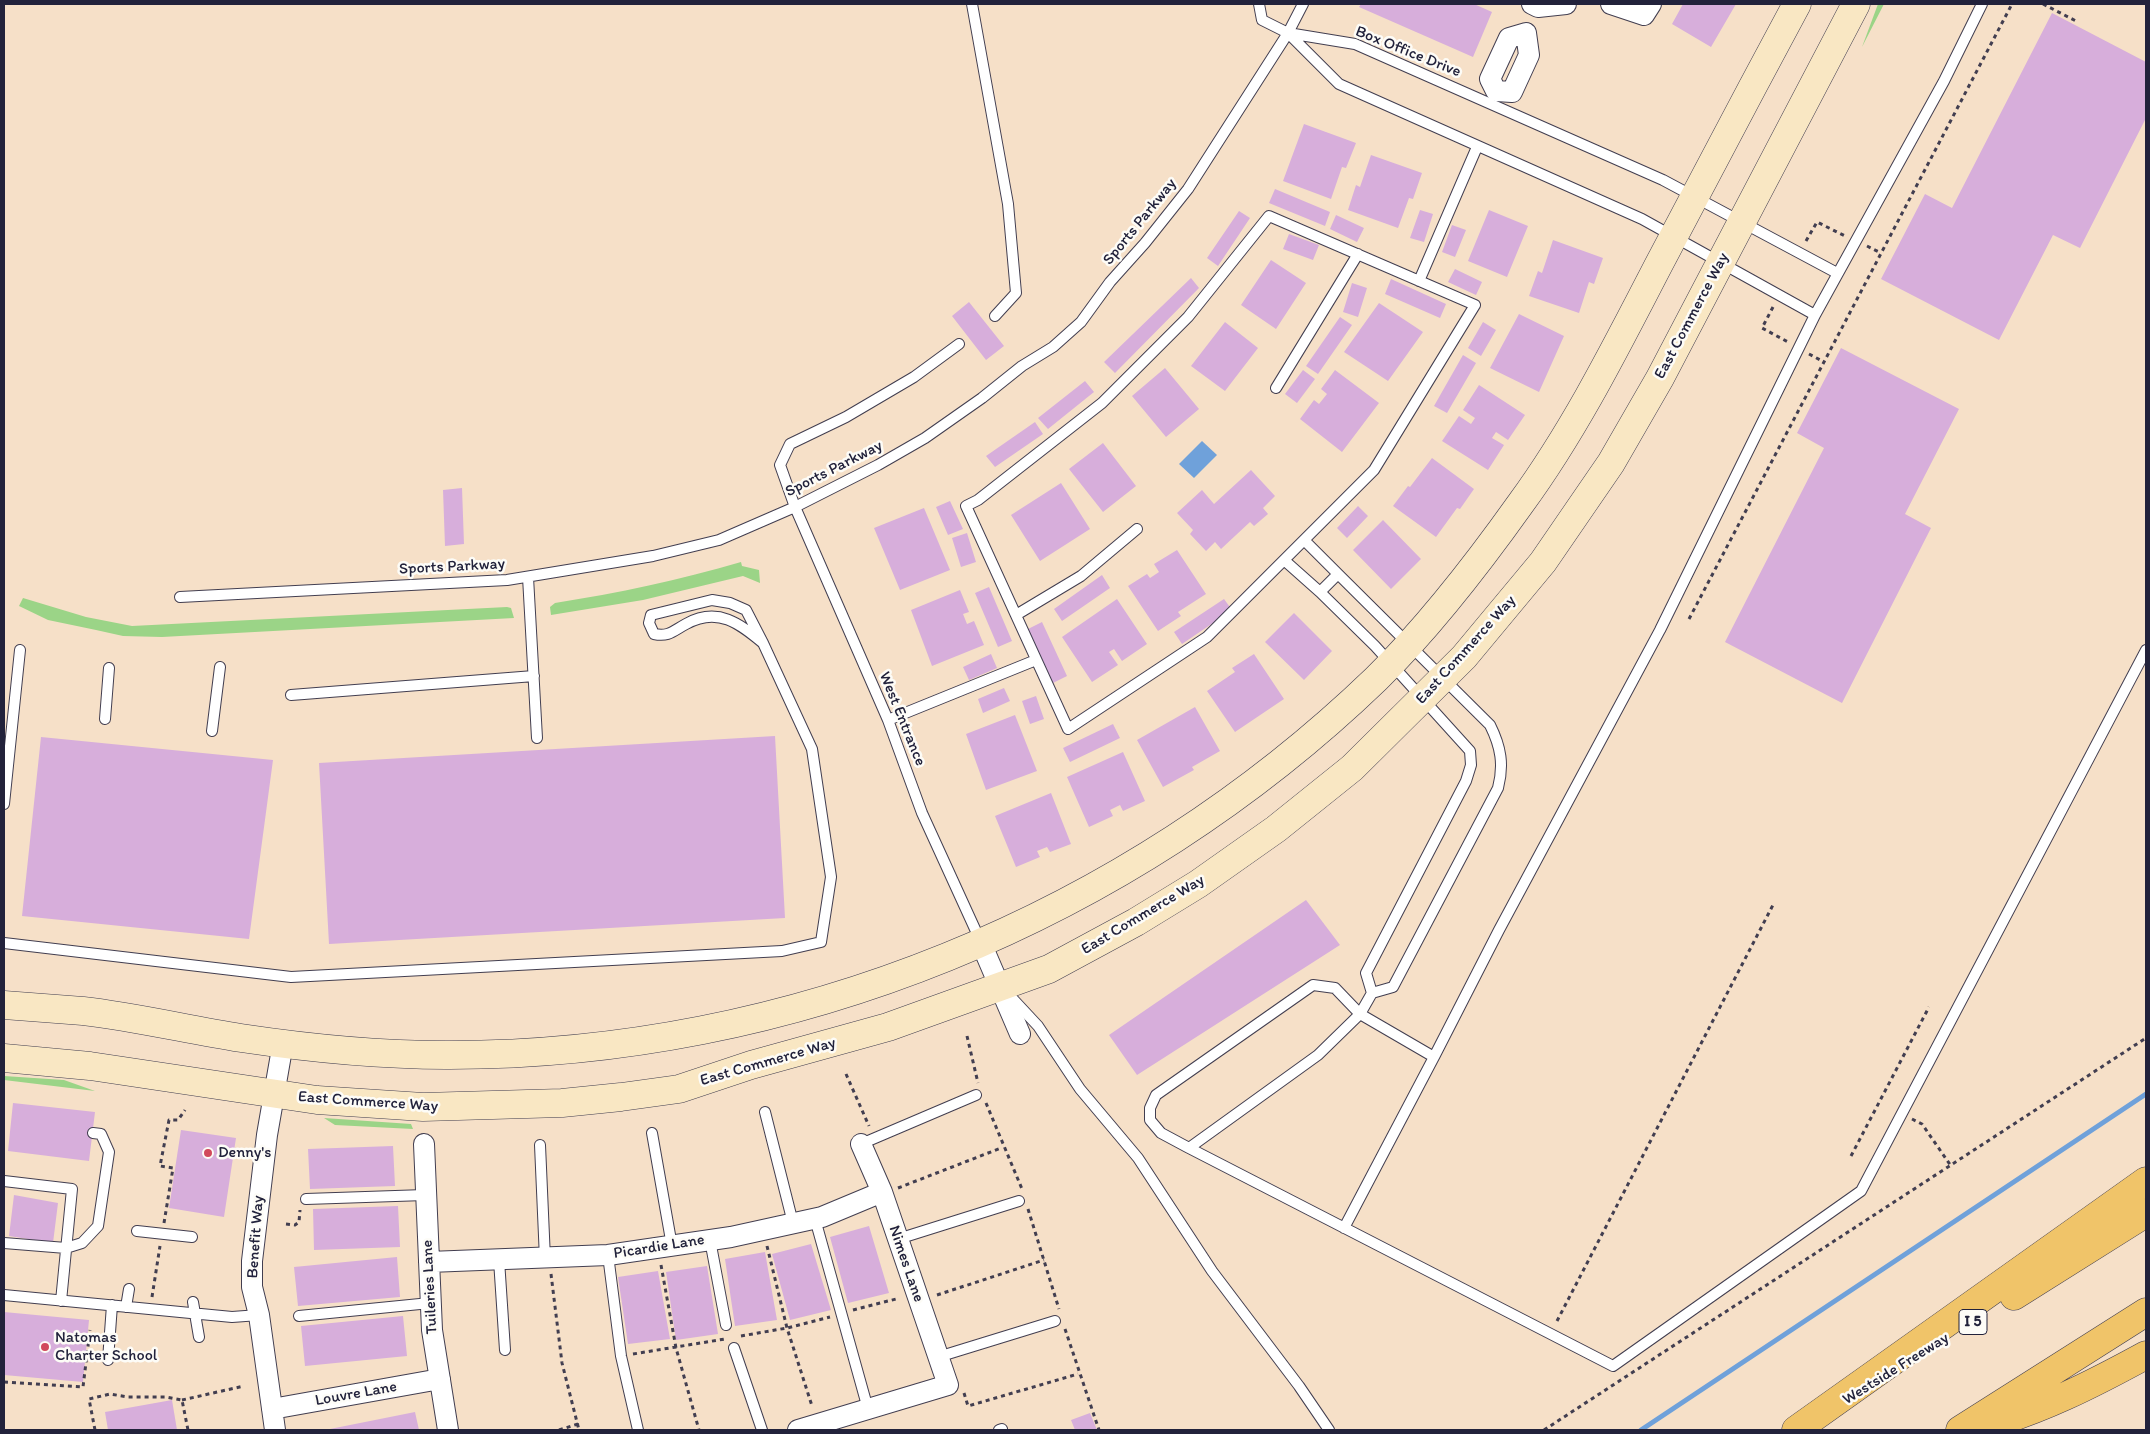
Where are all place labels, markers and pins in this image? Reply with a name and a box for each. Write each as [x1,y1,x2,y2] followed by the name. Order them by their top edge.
[218,1143,271,1163] place label: Denny's
[202,1147,214,1159] marker: Denny's
[55,1328,157,1366] place label: Natomas Charter School
[39,1341,51,1353] marker: Natomas Charter School

